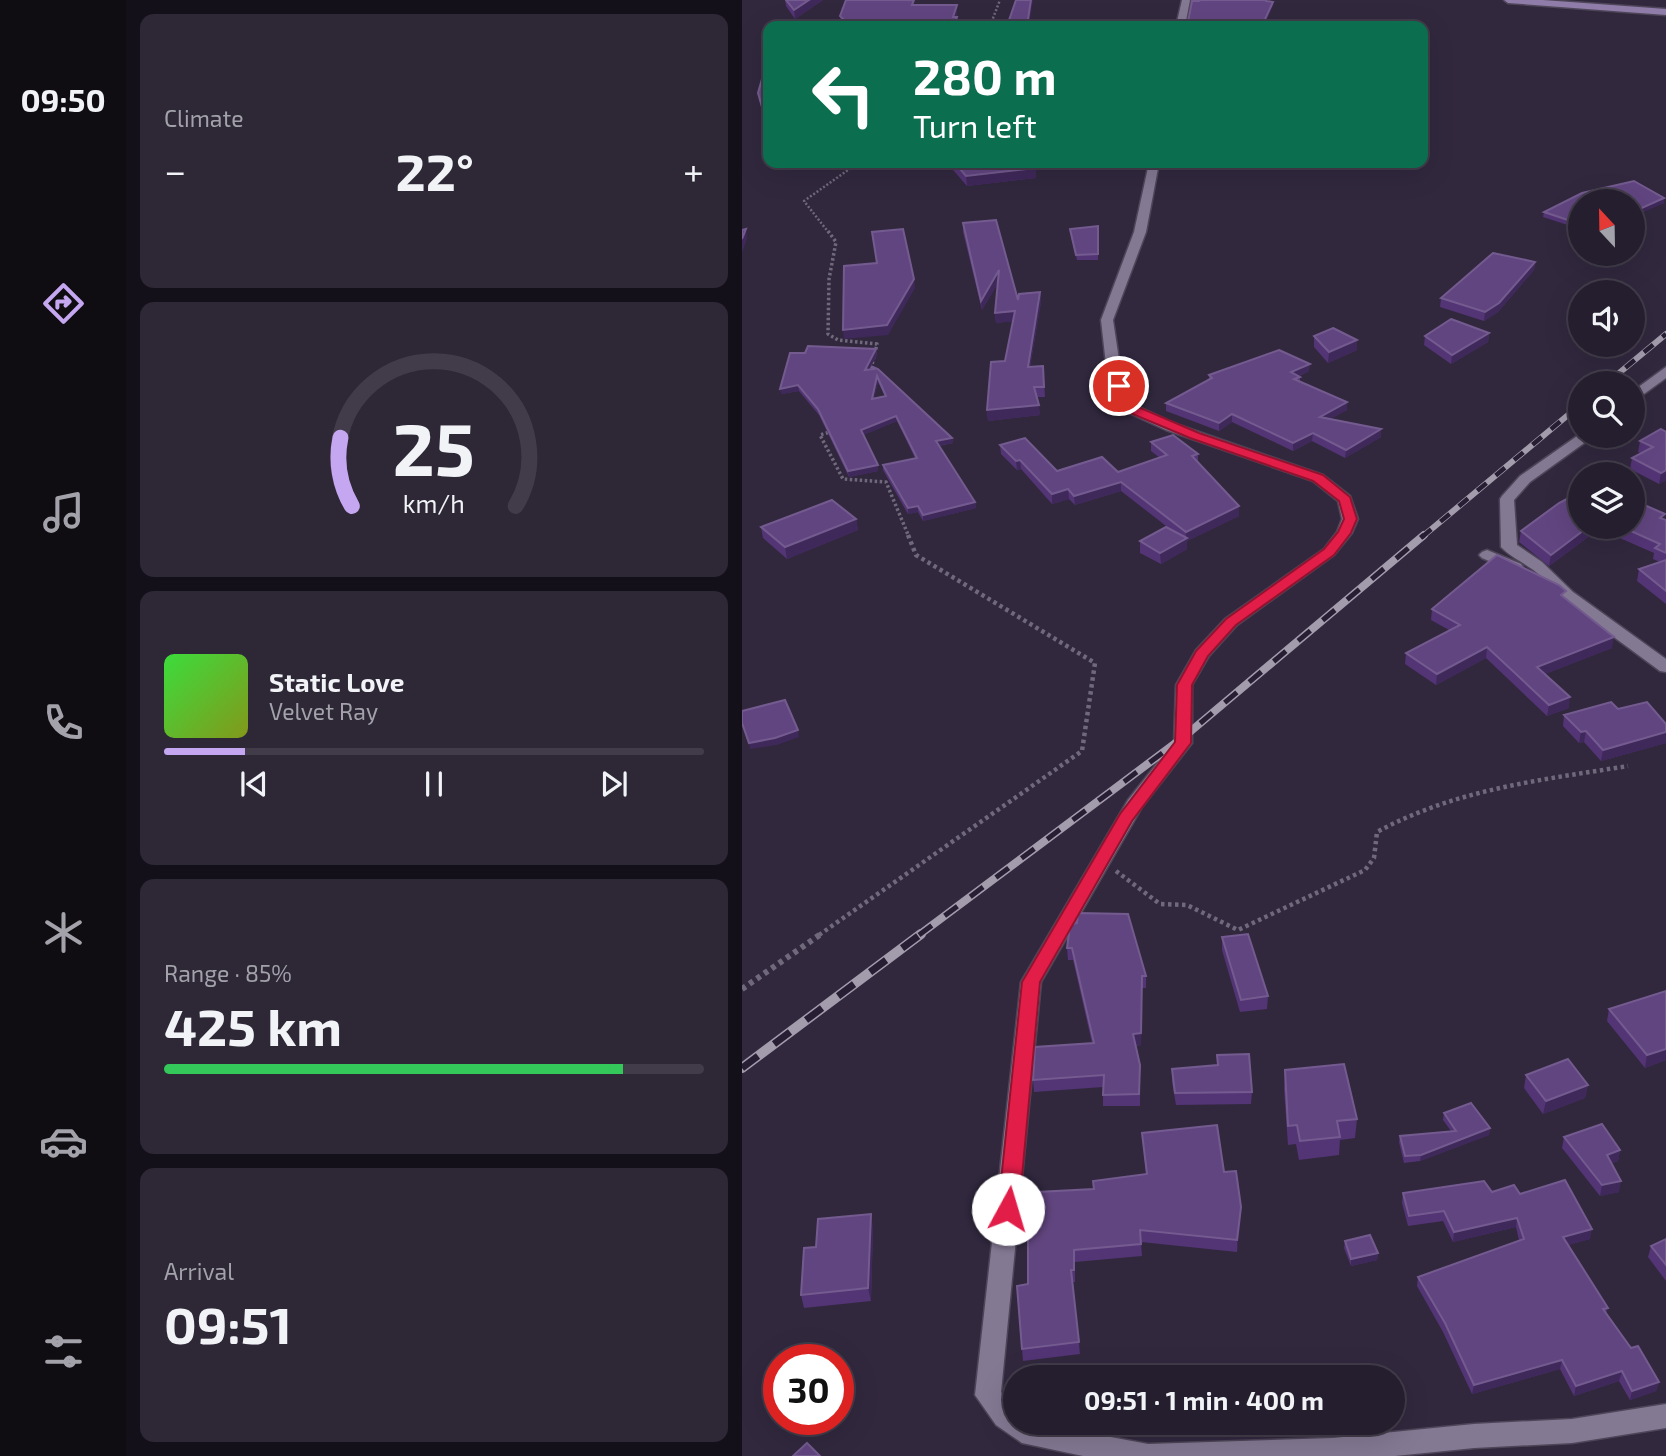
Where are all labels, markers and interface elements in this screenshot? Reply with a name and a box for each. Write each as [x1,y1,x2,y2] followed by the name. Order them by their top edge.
[913,46,1057,105] text: 280 m
[798,49,889,140] icon: left
[20,80,106,118] text: 09:50
[164,104,244,132] text: Climate
[913,106,1037,144] text: Turn left
[395,139,474,201] text: 22°
[164,147,186,193] text: −
[683,147,704,193] text: +
[1568,189,1645,266] north arrow
[1568,189,1645,539] map controls
[39,279,88,328] icon: directions
[1568,280,1645,357] button: sound
[1089,356,1149,416] pin
[1100,367,1138,405] icon: arrive
[1568,371,1645,448] button: search
[393,403,475,491] text: 25
[1568,462,1645,539] button: layers
[403,487,465,517] text: km/h
[39,488,88,537] icon: music
[269,666,405,697] text: Static Love
[269,697,378,725] text: Velvet Ray
[39,698,88,747] icon: phone
[235,765,273,803] icon: previous
[415,765,453,803] icon: pause
[595,765,633,803] icon: next
[39,908,88,957] icon: climate
[164,959,292,987] text: Range · 85%
[164,994,342,1056] text: 425 km
[39,1117,88,1166] icon: car
[971,1172,1045,1246] position arrow
[164,1257,234,1285] text: Arrival
[164,1292,292,1354] text: 09:51
[39,1327,88,1376] icon: filters
[763,1344,854,1435] speed limit sign: 30
[1084,1384,1324,1415] text: 09:51 · 1 min · 400 m

